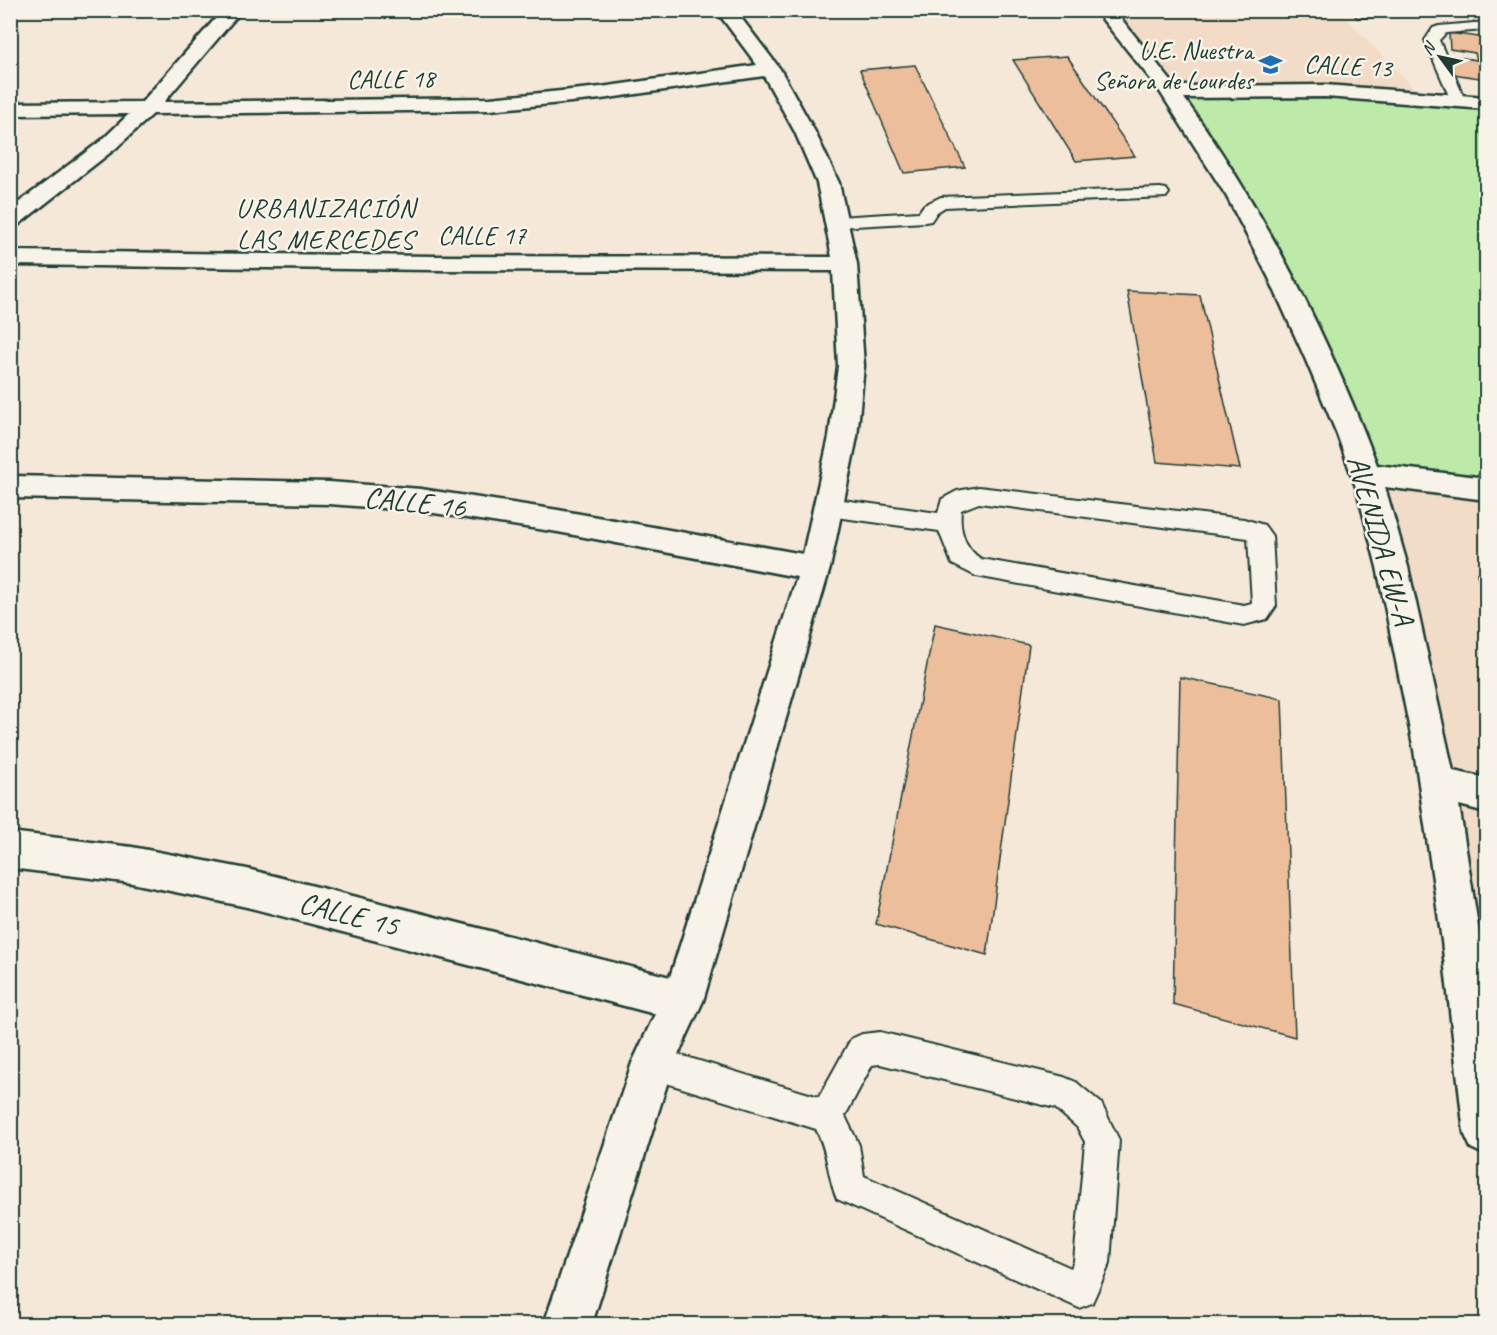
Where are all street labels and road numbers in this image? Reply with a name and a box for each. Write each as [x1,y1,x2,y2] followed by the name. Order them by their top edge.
[1303,47,1395,85] street label: CALLE 13
[347,62,437,96] street label: CALLE 18
[438,219,527,252] street label: CALLE 17
[1339,451,1424,631] street label: AVENIDA EW-A
[363,478,469,526] street label: CALLE 16
[295,883,404,945] street label: CALLE 15

